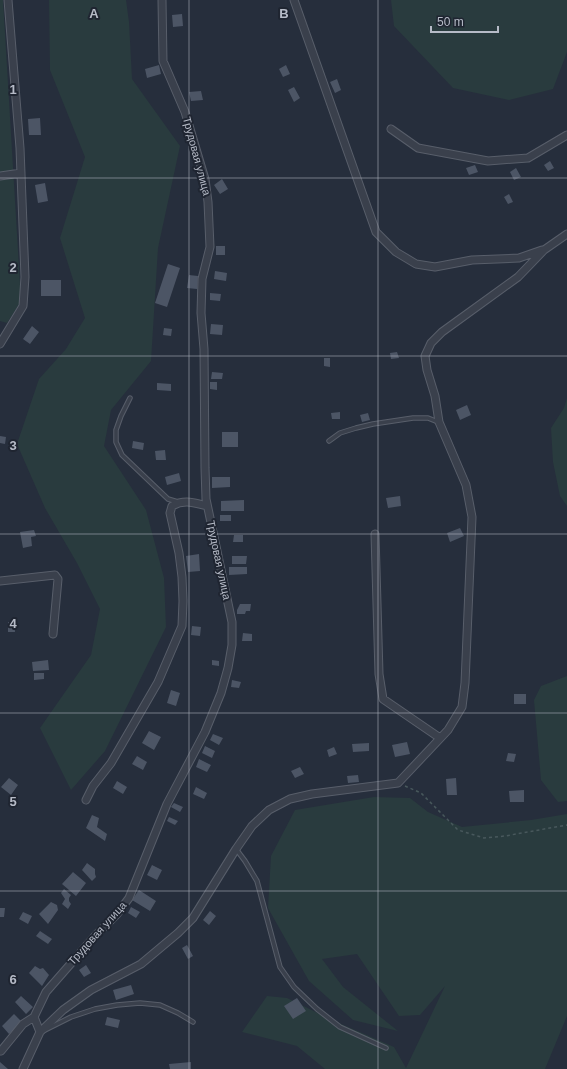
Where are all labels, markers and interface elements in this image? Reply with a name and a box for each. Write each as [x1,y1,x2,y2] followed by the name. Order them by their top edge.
[89,6,99,21] text: A
[279,6,289,21] text: B
[431,8,498,34] scale bar
[437,15,464,29] text: 50 m
[9,82,17,97] text: 1
[181,115,213,197] street label: Трудовая улица
[9,260,17,275] text: 2
[9,438,17,453] text: 3
[205,519,233,602] street label: Трудовая улица
[9,616,17,631] text: 4
[9,794,17,809] text: 5
[65,898,129,967] street label: Трудовая улица
[9,972,17,987] text: 6

